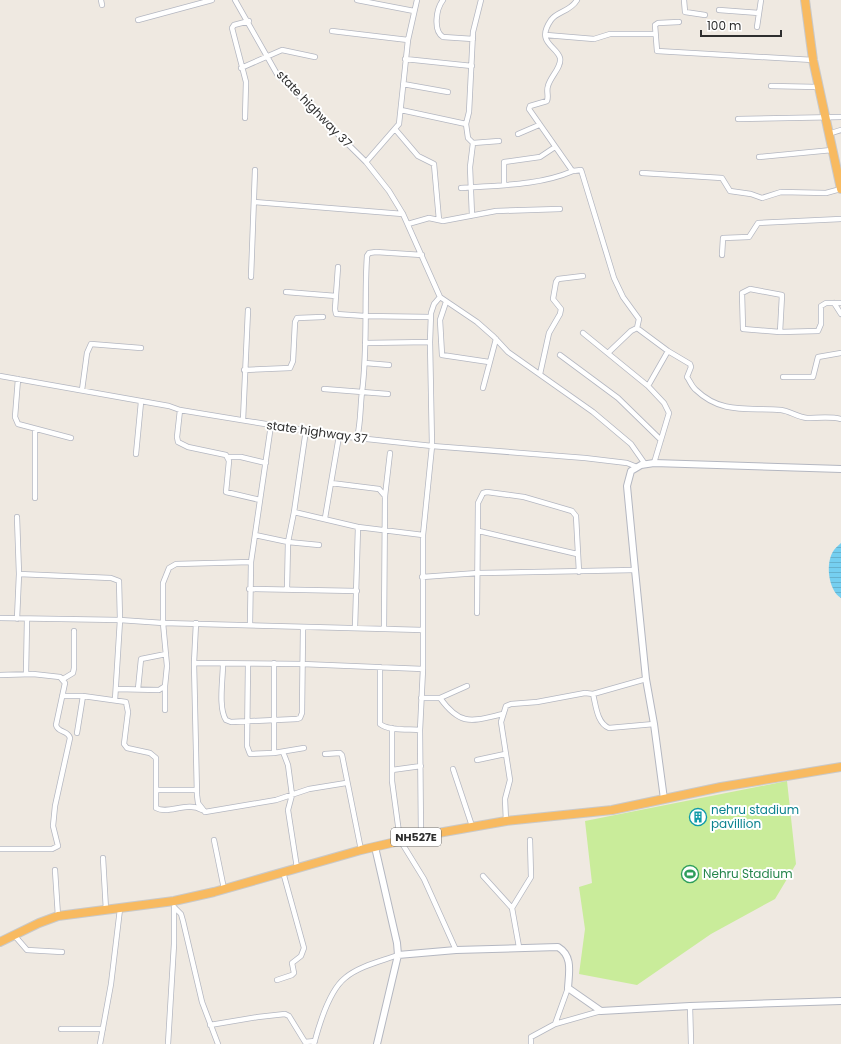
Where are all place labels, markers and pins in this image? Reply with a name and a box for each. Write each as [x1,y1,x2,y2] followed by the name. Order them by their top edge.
[711,801,799,832] place label: nehru stadium pavillion
[688,807,708,827] building icon: nehru stadium pavillion
[680,864,700,884] sports icon: Nehru Stadium
[703,865,793,882] place label: Nehru Stadium

